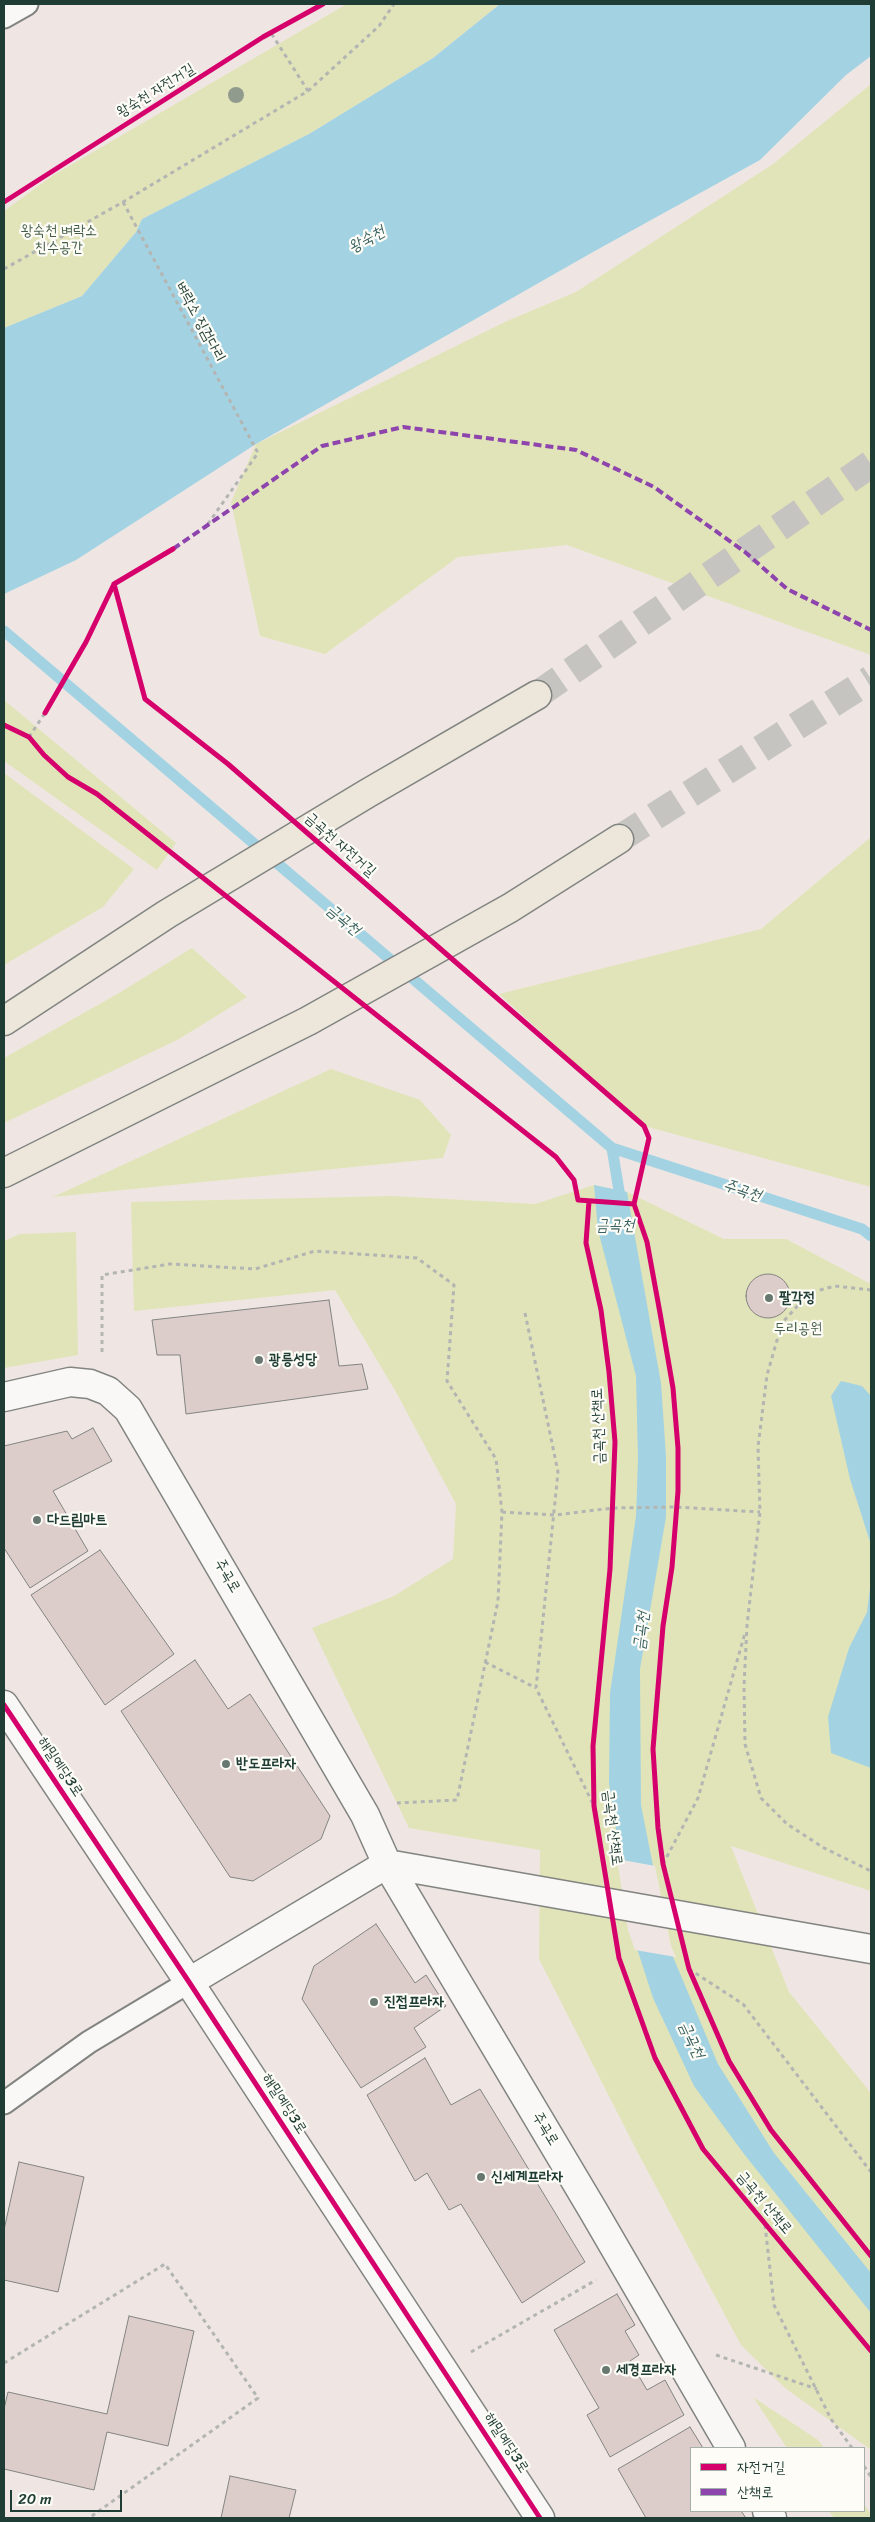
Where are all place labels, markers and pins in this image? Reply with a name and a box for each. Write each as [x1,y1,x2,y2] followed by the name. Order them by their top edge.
[779,1289,815,1307] place label: 팔각정
[763,1292,775,1304] marker: 팔각정
[269,1351,317,1369] place label: 광릉성당
[253,1354,265,1366] marker: 광릉성당
[47,1511,107,1529] place label: 다드림마트
[31,1514,43,1526] marker: 다드림마트
[236,1755,296,1773] place label: 반도프라자
[220,1758,232,1770] marker: 반도프라자
[384,1993,444,2011] place label: 진접프라자
[368,1996,380,2008] marker: 진접프라자
[491,2168,563,2186] place label: 신세계프라자
[475,2171,487,2183] marker: 신세계프라자
[616,2361,676,2379] place label: 세경프라자
[600,2364,612,2376] marker: 세경프라자

